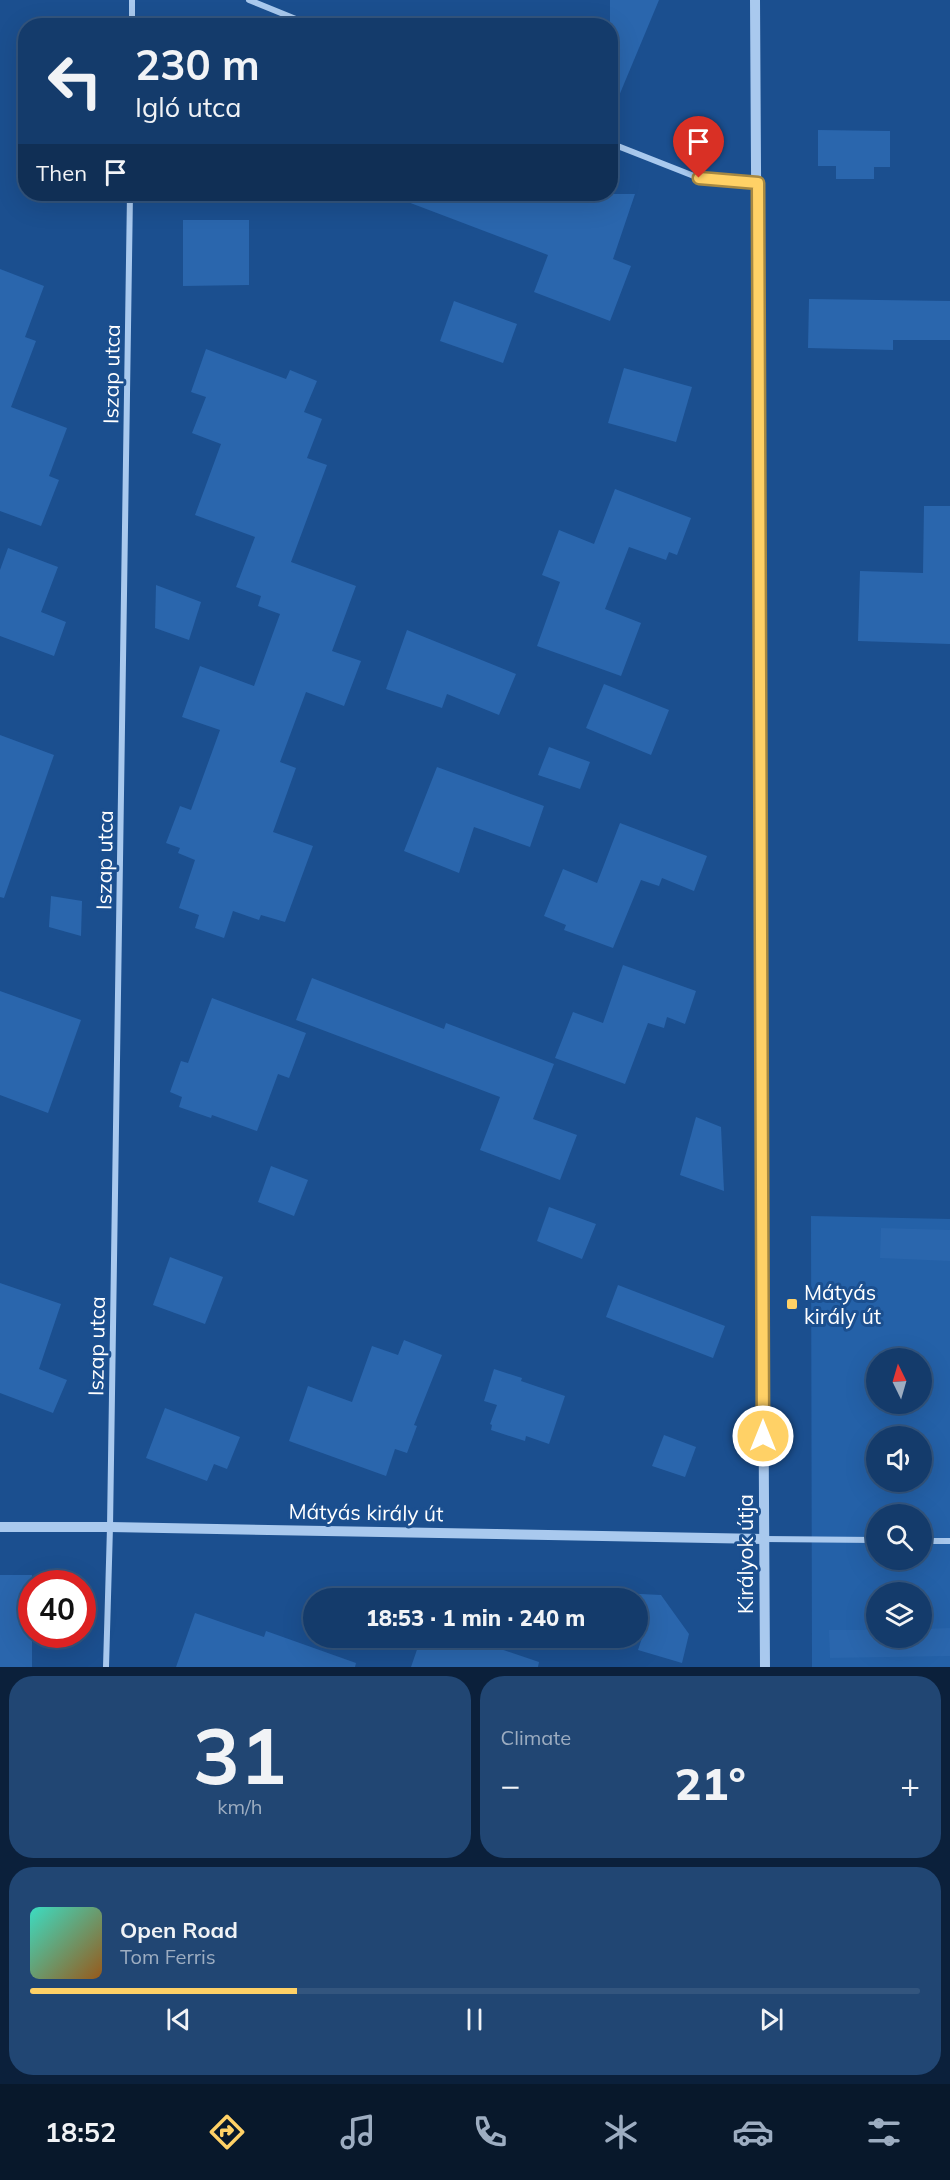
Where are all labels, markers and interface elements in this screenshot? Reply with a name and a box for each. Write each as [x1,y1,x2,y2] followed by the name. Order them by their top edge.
[135,38,260,91] text: 230 m
[36,42,114,120] icon: left
[135,90,242,124] text: Igló utca
[673,116,724,178] pin
[682,125,715,158] icon: arrive
[99,156,132,189] icon: arrive
[36,159,87,187] text: Then
[97,324,125,424] street label: Iszap utca
[90,810,118,910] street label: Iszap utca
[804,1279,881,1329] place label: Mátyás király út
[82,1296,110,1396] street label: Iszap utca
[785,1297,799,1311] marker: Mátyás király út
[866,1348,932,1414] north arrow
[866,1348,932,1648] map controls
[731,1404,795,1468] position arrow
[866,1426,932,1492] button: sound
[732,1494,758,1614] street label: Királyok útja
[288,1498,444,1526] street label: Mátyás király út
[866,1504,932,1570] button: search
[18,1570,96,1648] speed limit sign: 40
[866,1582,932,1648] button: layers
[366,1604,585,1632] text: 18:53 · 1 min · 240 m
[193,1706,287,1804] text: 31
[501,1725,571,1750] text: Climate
[675,1755,746,1811] text: 21°
[501,1764,520,1805] text: −
[900,1764,920,1805] text: +
[217,1794,262,1819] text: km/h
[120,1916,238,1944] text: Open Road
[120,1944,216,1969] text: Tom Ferris
[162,2003,195,2036] icon: previous
[458,2003,491,2036] icon: pause
[755,2003,788,2036] icon: next
[206,2111,248,2153] icon: directions
[337,2111,379,2153] icon: music
[469,2111,511,2153] icon: phone
[600,2111,642,2153] icon: climate
[732,2111,774,2153] icon: car
[863,2111,905,2153] icon: filters
[45,2115,116,2149] text: 18:52

